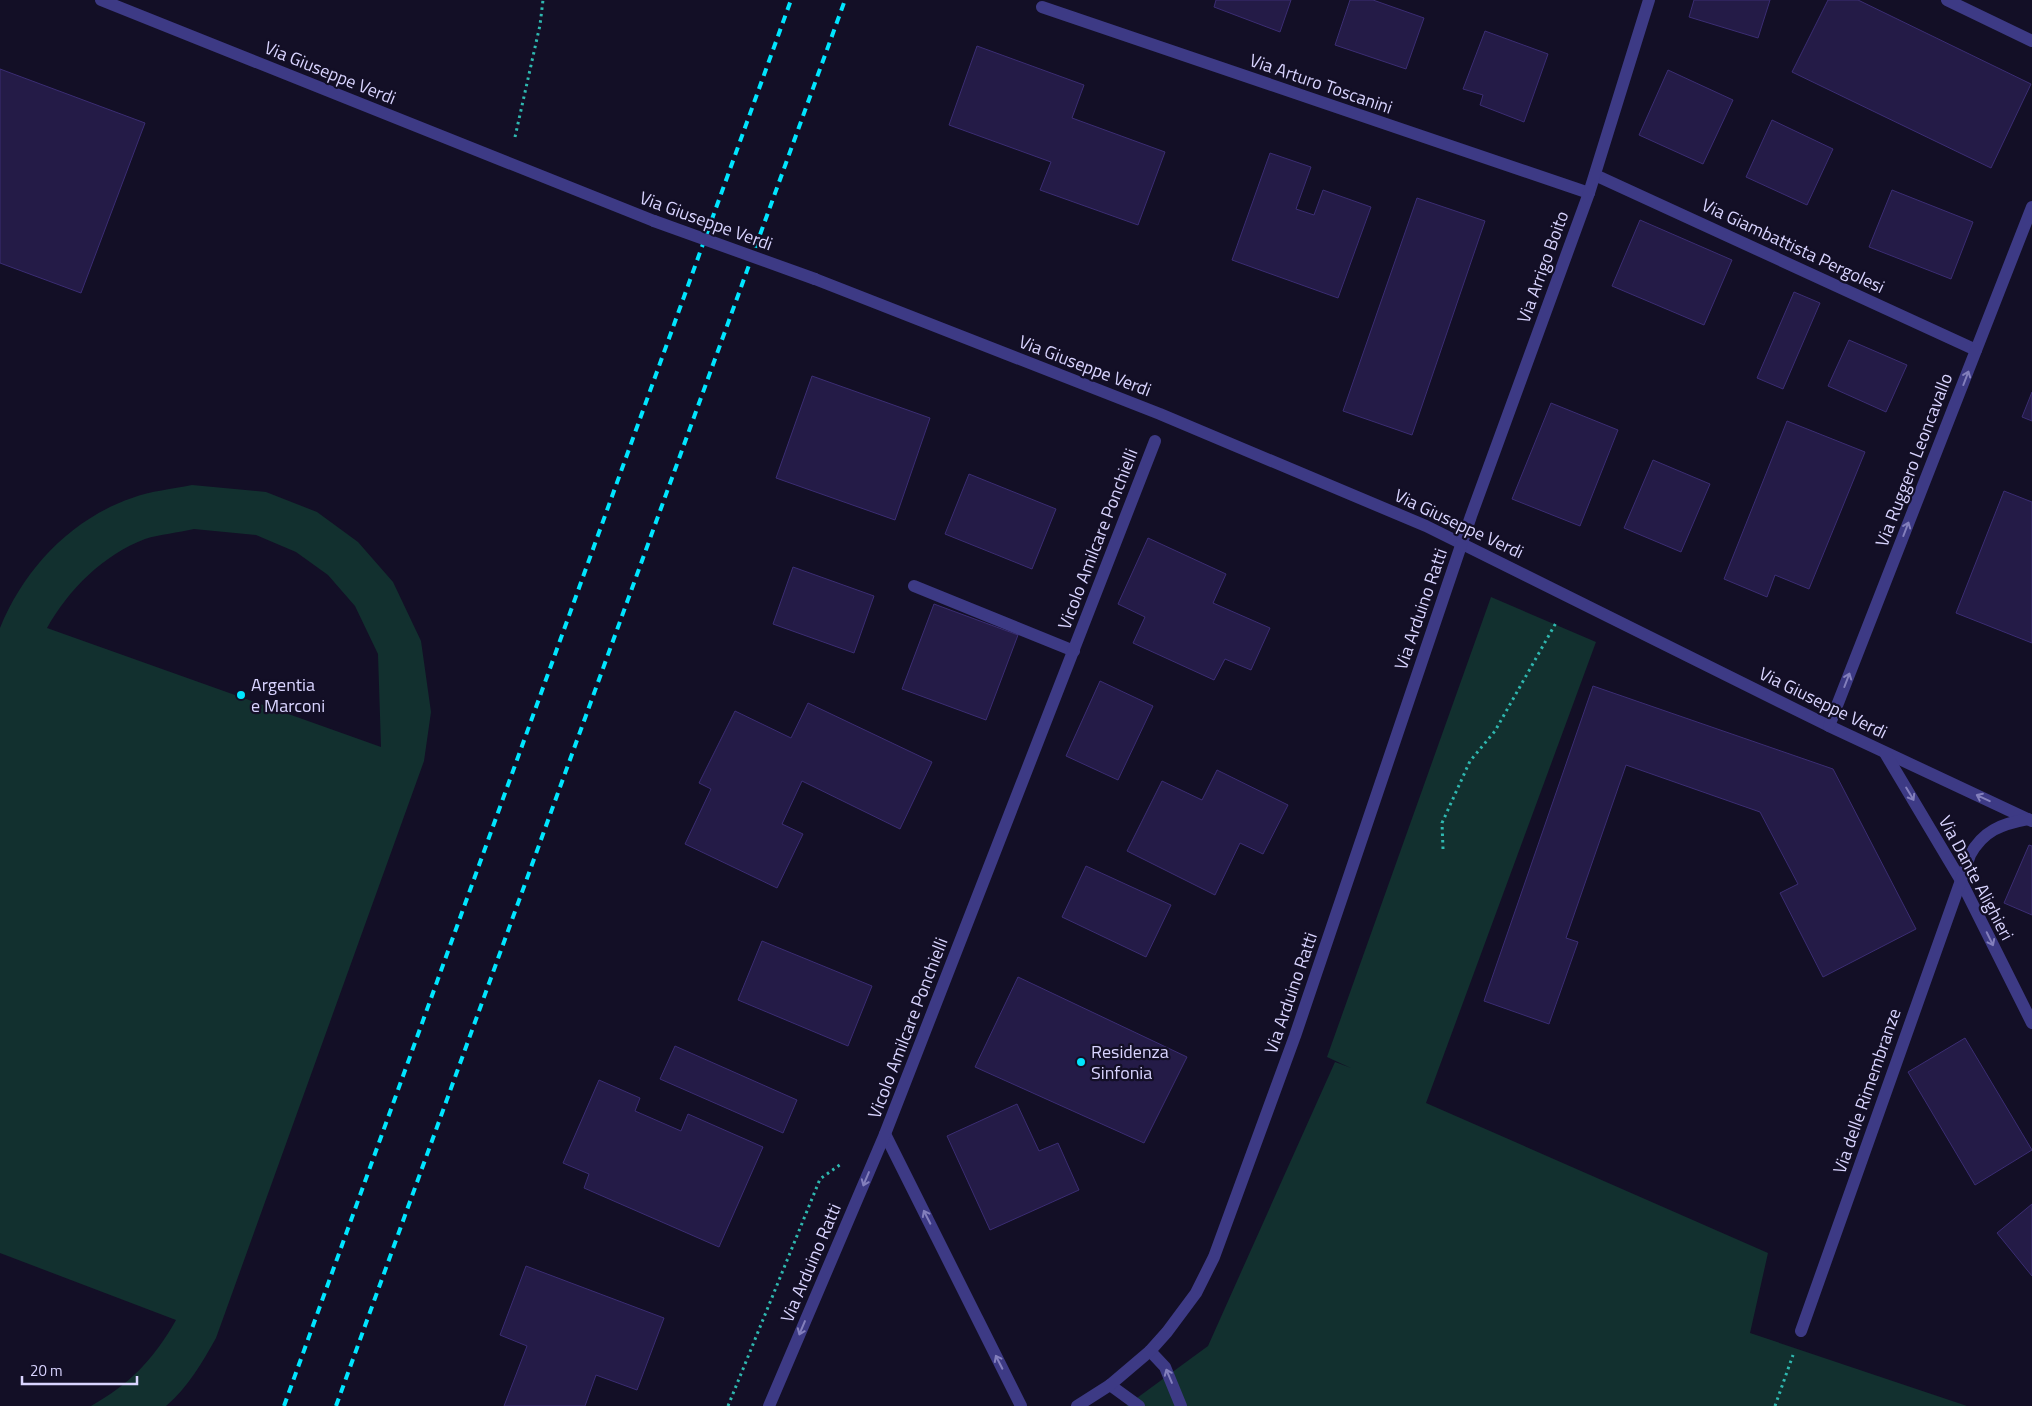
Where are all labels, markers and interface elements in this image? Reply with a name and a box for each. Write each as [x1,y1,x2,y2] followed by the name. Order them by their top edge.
[260,34,400,111] street label: Via Giuseppe Verdi
[1246,46,1396,121] street label: Via Arturo Toscanini
[636,184,777,257] street label: Via Giuseppe Verdi
[1697,191,1889,300] street label: Via Giambattista Pergolesi
[1510,207,1575,327] street label: Via Arrigo Boito
[1015,328,1155,403] street label: Via Giuseppe Verdi
[1868,369,1959,551] street label: Via Ruggero Leoncavallo
[1961,371,1971,386] one-way arrow
[1051,444,1144,633] street label: Vicolo Amilcare Ponchielli
[1390,482,1528,565] street label: Via Giuseppe Verdi
[1902,522,1911,537] one-way arrow
[1387,544,1454,673] street label: Via Arduino Ratti
[1754,660,1892,745] street label: Via Giuseppe Verdi
[251,671,325,719] place label: Argentia e Marconi
[1843,673,1852,689] one-way arrow
[235,689,247,701] marker: Argentia e Marconi
[1905,787,1915,802] one-way arrow
[1976,793,1991,803] one-way arrow
[1932,811,2021,945] street label: Via Dante Alighieri
[1257,928,1324,1057] street label: Via Arduino Ratti
[1986,931,1995,946] one-way arrow
[861,933,954,1122] street label: Vicolo Amilcare Ponchielli
[1826,1005,1907,1177] street label: Via delle Rimembranze
[1091,1038,1169,1086] place label: Residenza Sinfonia
[1075,1056,1087,1068] marker: Residenza Sinfonia
[861,1171,871,1186] one-way arrow
[773,1199,848,1327] street label: Via Arduino Ratti
[922,1210,931,1225] one-way arrow
[797,1321,806,1336] one-way arrow
[22,1354,138,1386] scale bar
[994,1355,1004,1370] one-way arrow
[30,1359,63,1382] text: 20 m
[1164,1369,1173,1384] one-way arrow

